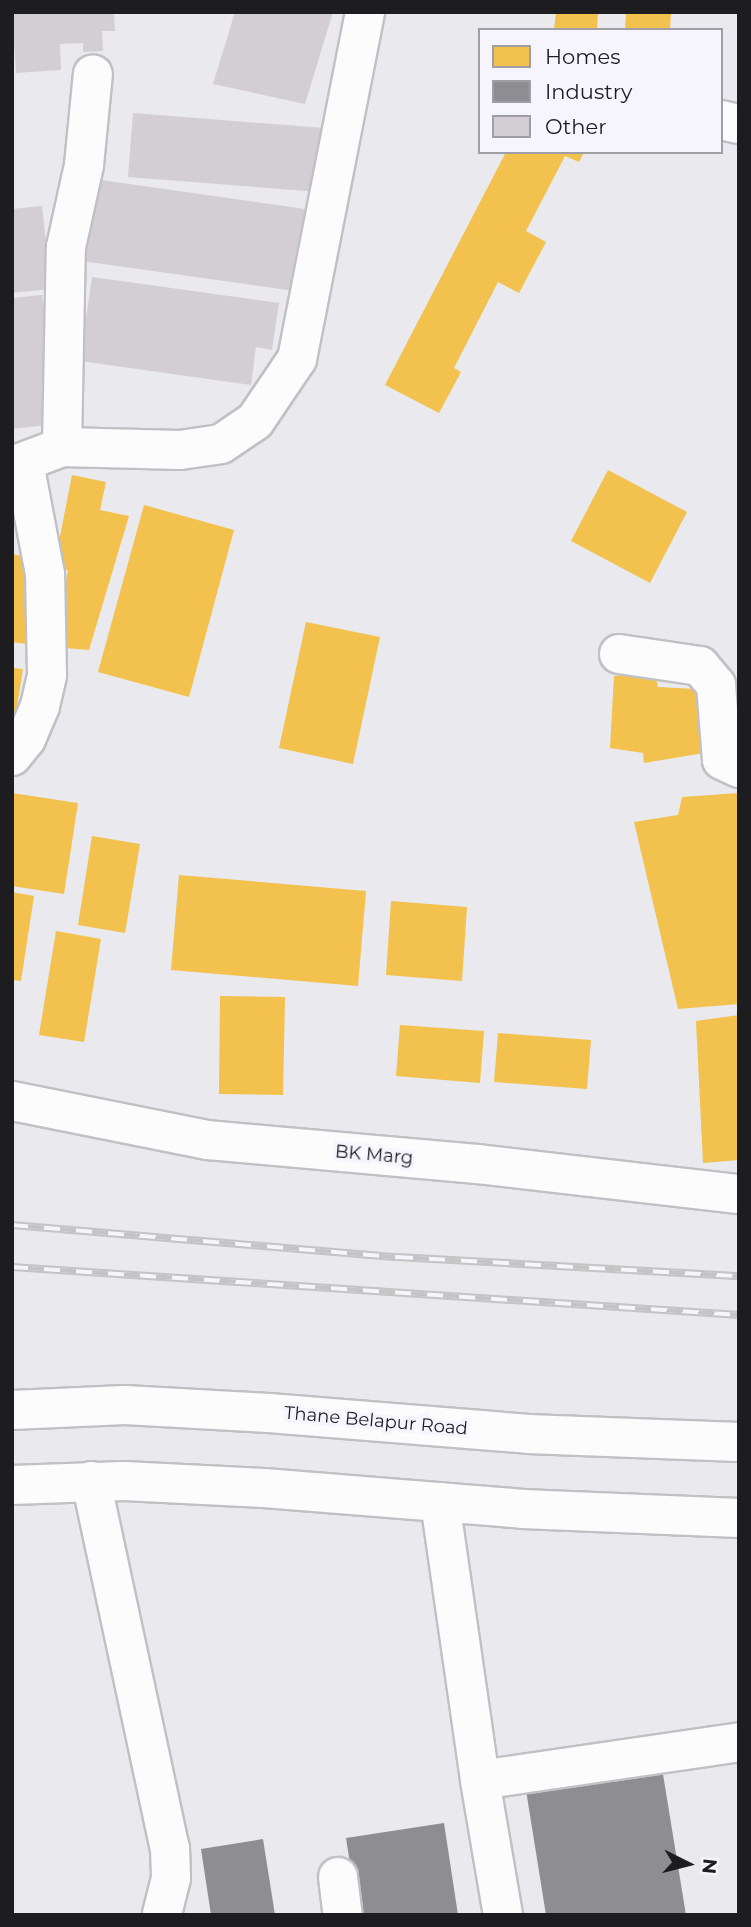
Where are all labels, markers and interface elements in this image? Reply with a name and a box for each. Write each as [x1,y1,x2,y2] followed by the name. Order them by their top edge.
[478,28,723,154] legend
[545,44,620,69] text: Homes
[545,79,632,104] text: Industry
[545,114,607,139] text: Other
[334,1141,414,1169] street label: BK Marg
[283,1402,469,1440] street label: Thane Belapur Road
[653,1829,723,1899] north arrow
[697,1857,722,1875] text: N

